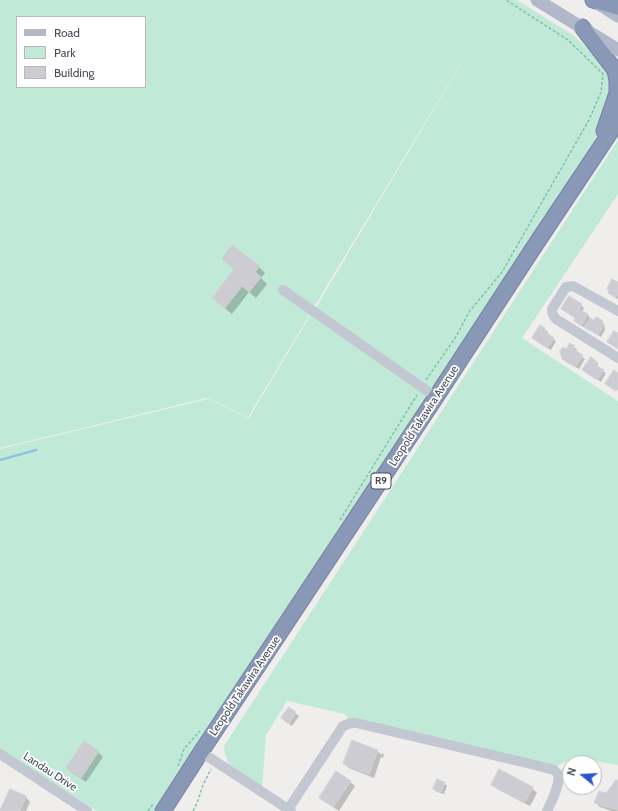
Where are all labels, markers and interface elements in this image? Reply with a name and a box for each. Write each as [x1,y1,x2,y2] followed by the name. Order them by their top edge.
[16,16,146,88] legend
[54,25,80,40] text: Road
[54,45,76,60] text: Park
[54,65,95,80] text: Building
[387,363,461,469] street label: Leopold Takawira Avenue
[371,473,391,489] road number: R9
[207,634,283,738] street label: Leopold Takawira Avenue
[21,750,79,794] street label: Landau Drive
[562,755,602,795] north arrow
[564,766,579,777] text: N

